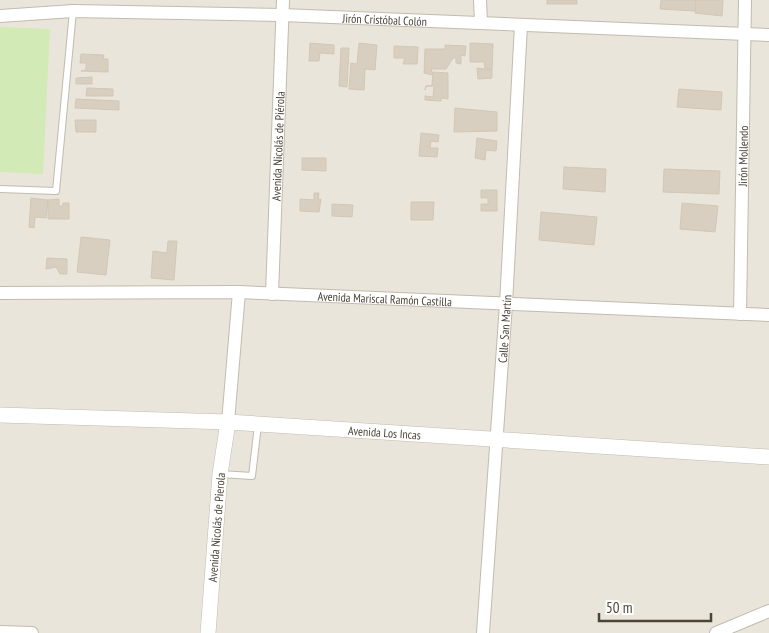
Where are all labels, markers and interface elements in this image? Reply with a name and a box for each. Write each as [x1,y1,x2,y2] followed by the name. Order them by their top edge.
[341,10,427,28] street label: Jirón Cristóbal Colón
[268,91,287,201] street label: Avenida Nicolás de Piérola
[735,125,750,188] street label: Jirón Mollendo
[317,288,452,309] street label: Avenida Mariscal Ramón Castilla
[494,294,514,363] street label: Calle San Martín
[348,422,421,442] street label: Avenida Los Incas
[204,472,228,583] street label: Avenida Nicolás de Pierola
[599,590,712,622] scale bar
[606,598,632,617] text: 50 m

